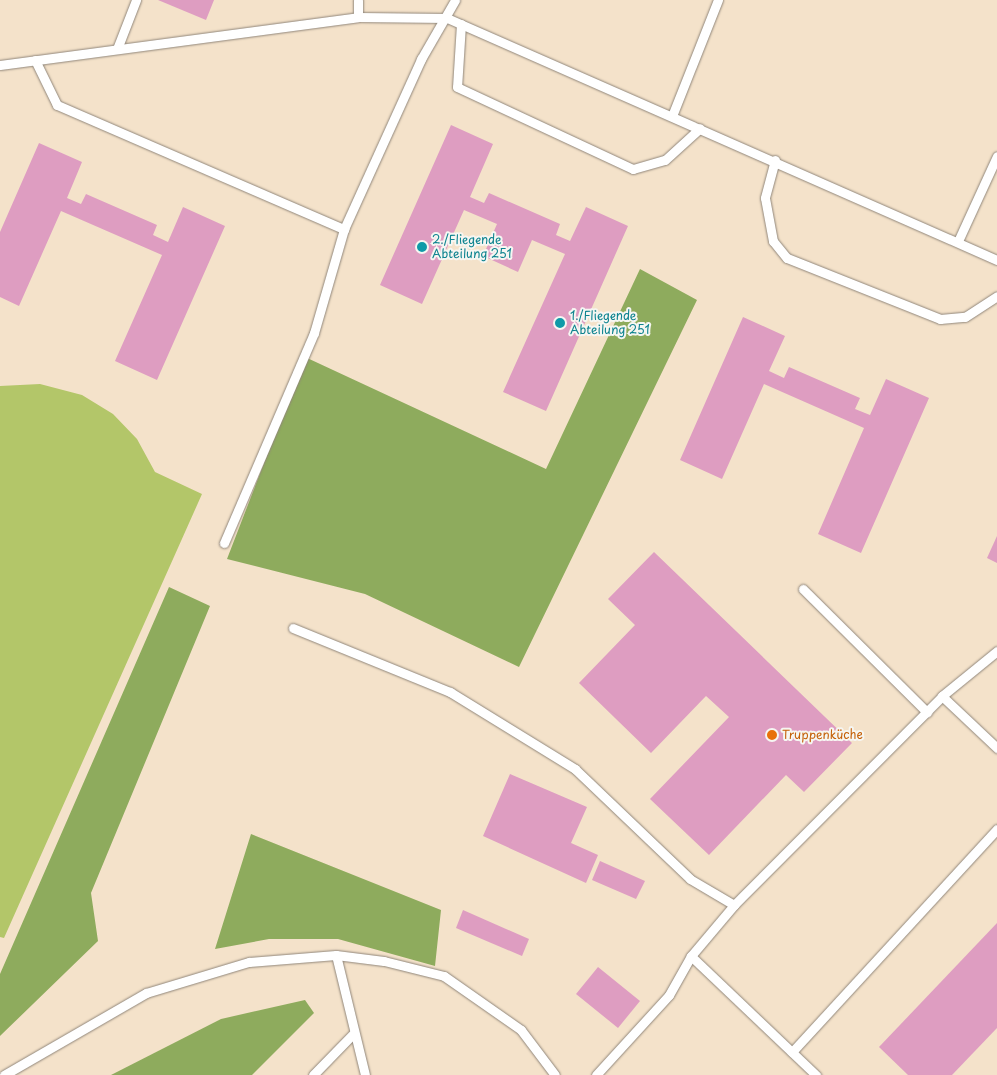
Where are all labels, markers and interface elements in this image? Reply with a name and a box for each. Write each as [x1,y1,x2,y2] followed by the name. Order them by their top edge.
[432,233,512,261] place label: 2./Fliegende Abteilung 251
[416,241,428,253] marker: 2./Fliegende Abteilung 251
[570,309,650,337] place label: 1./Fliegende Abteilung 251
[554,317,566,329] marker: 1./Fliegende Abteilung 251
[782,728,863,742] place label: Truppenküche
[766,729,778,741] marker: Truppenküche

